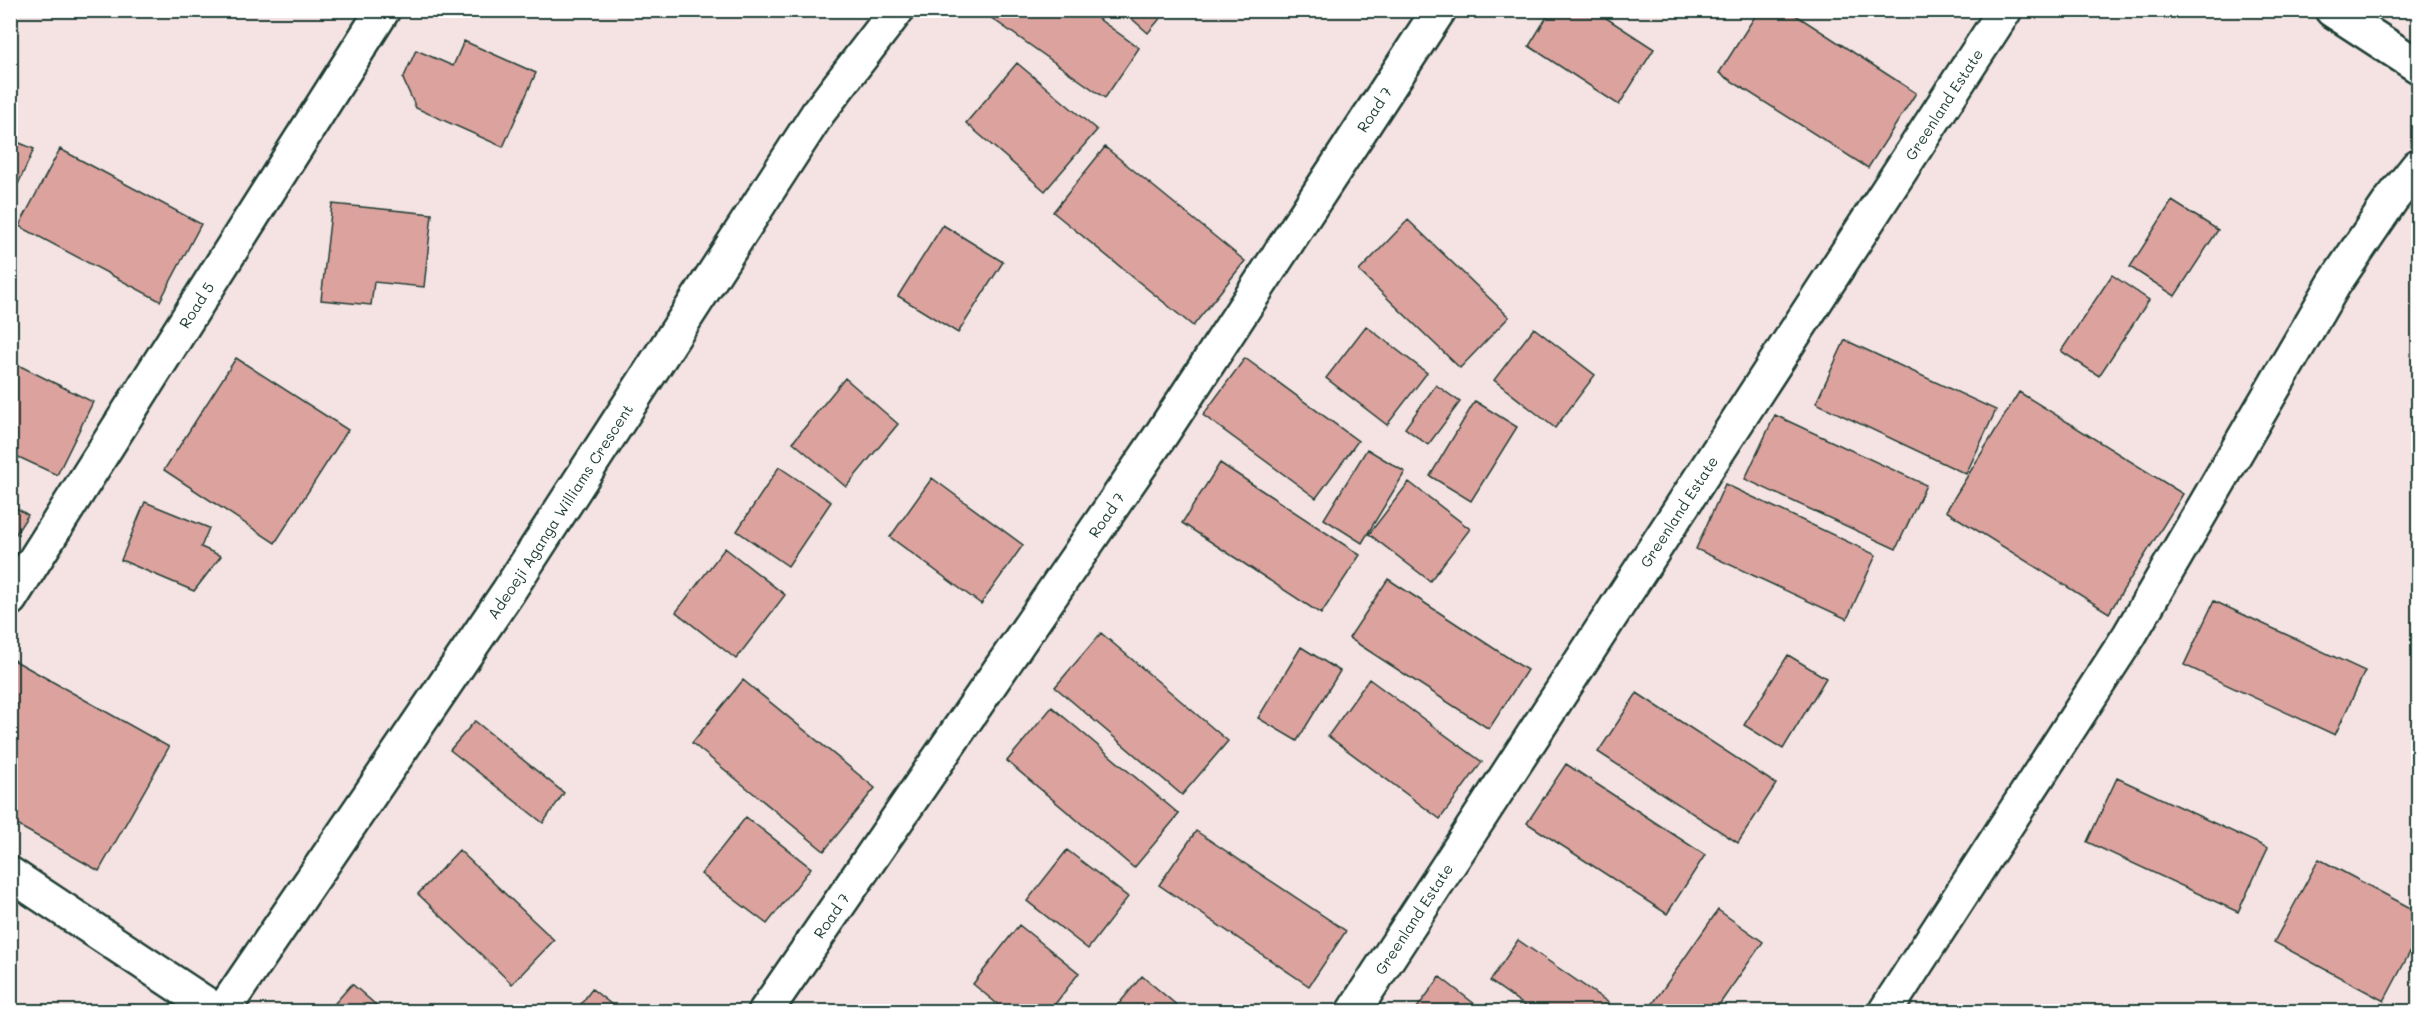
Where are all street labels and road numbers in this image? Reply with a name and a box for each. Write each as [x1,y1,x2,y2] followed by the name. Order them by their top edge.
[1900,45,1987,164] street label: Greenland Estate
[1352,83,1396,136] street label: Road 7
[174,278,218,332] street label: Road 5
[483,400,637,623] street label: Adeoeji Aganga Williams Crescent
[1635,452,1722,571] street label: Greenland Estate
[1084,488,1129,541] street label: Road 7
[1370,859,1457,979] street label: Greenland Estate
[809,889,854,942] street label: Road 7

